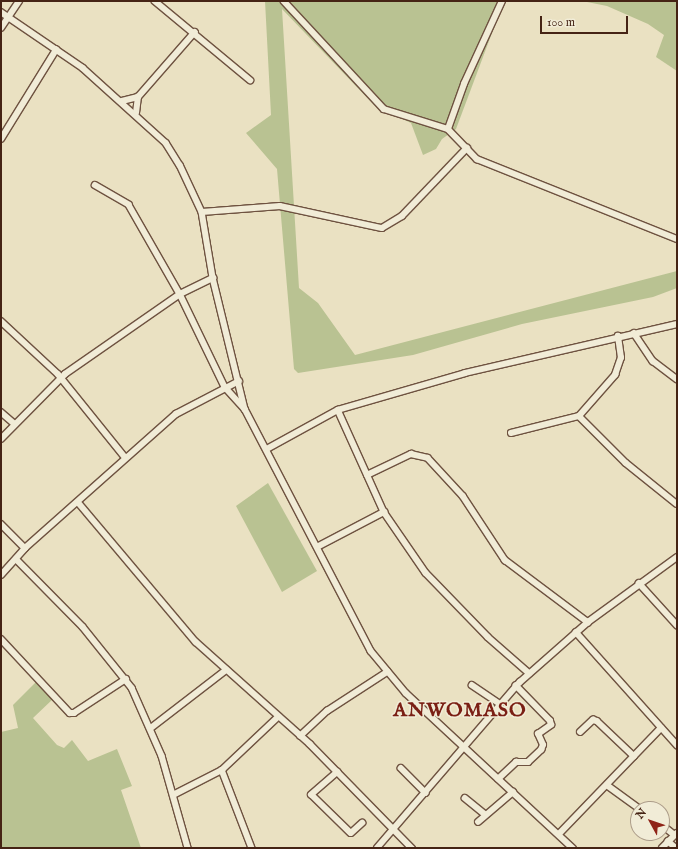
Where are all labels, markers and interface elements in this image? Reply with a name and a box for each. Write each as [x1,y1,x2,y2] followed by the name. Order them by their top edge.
[542,8,630,34] scale bar
[547,15,575,30] text: 100 m
[393,698,527,722] district label: ANWOMASO
[630,801,670,841] north arrow
[633,806,650,822] text: N

